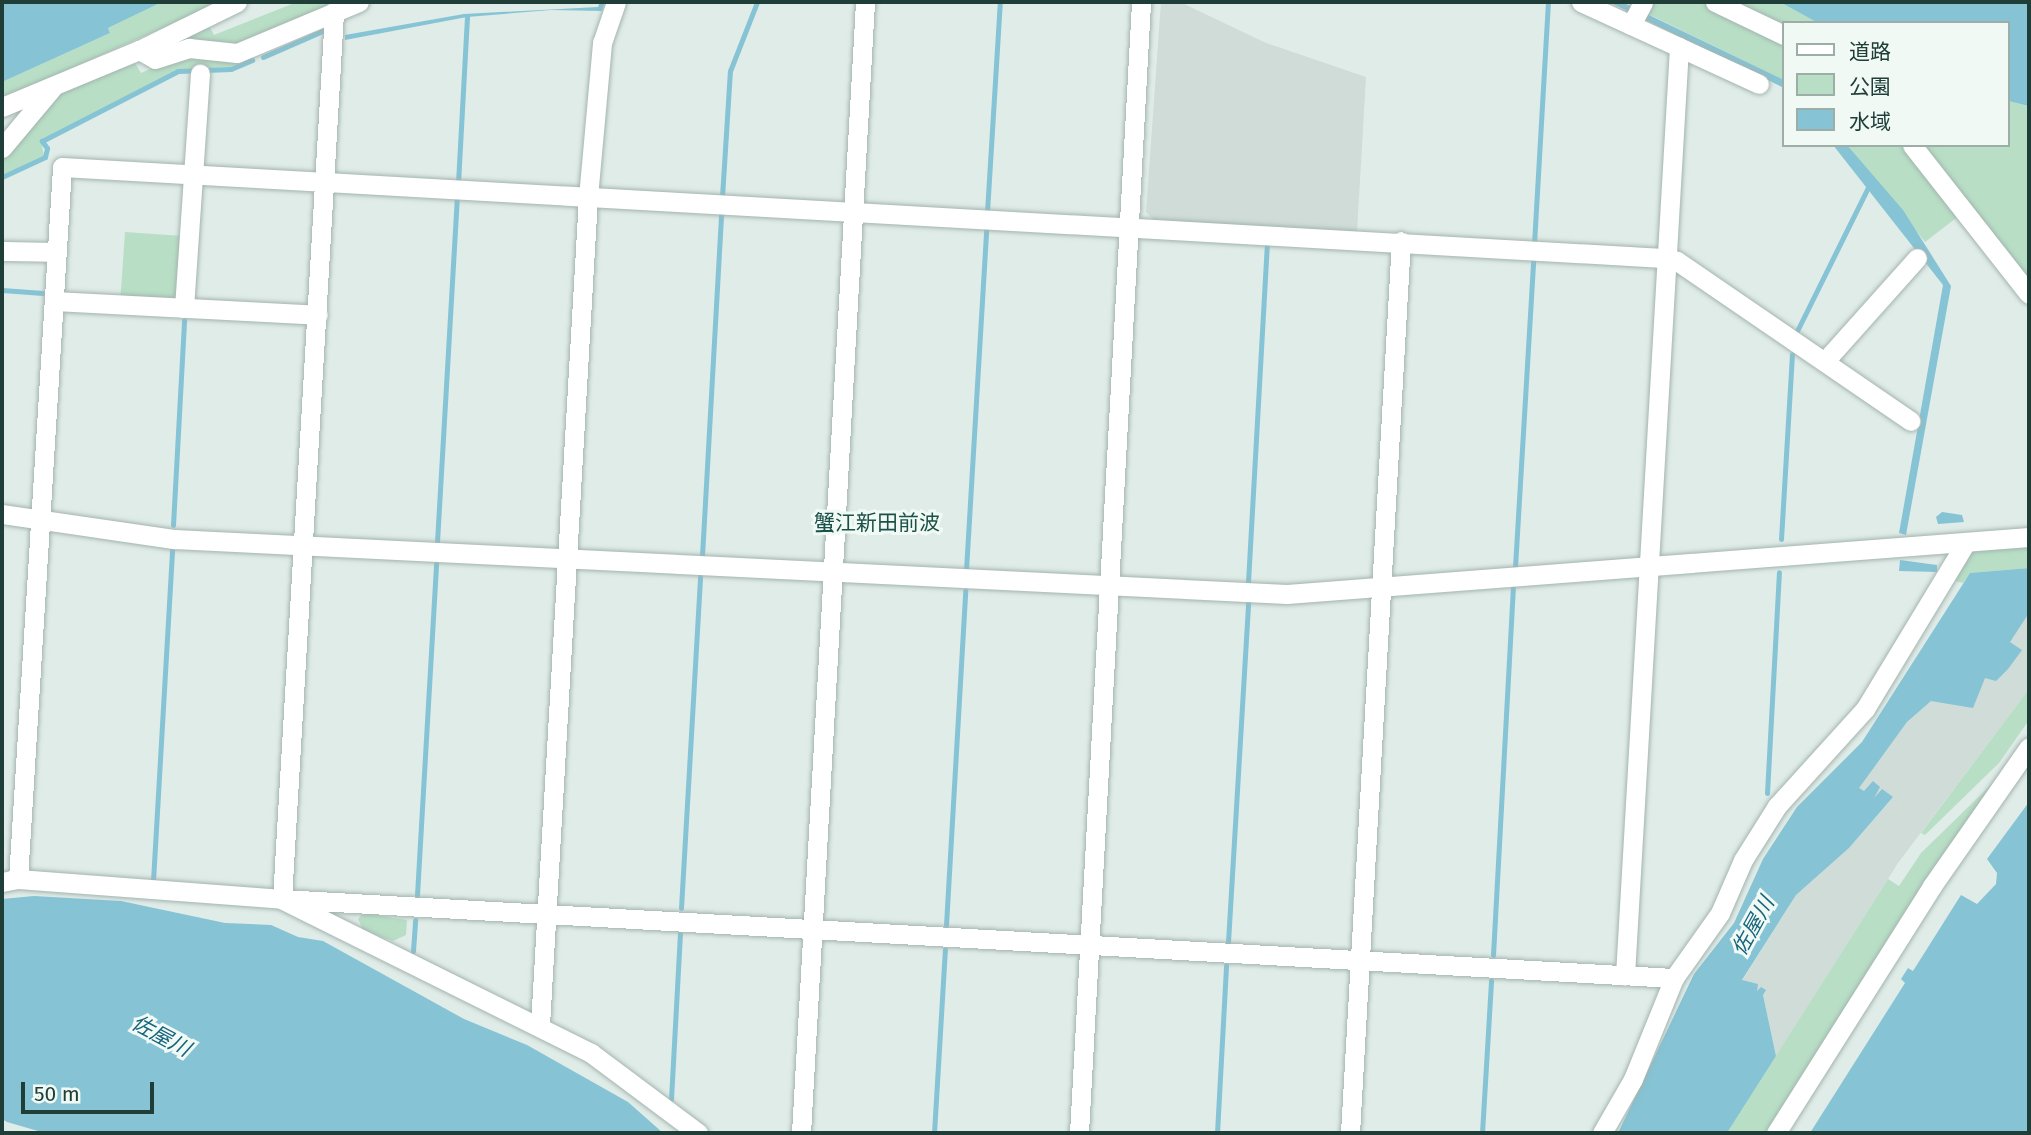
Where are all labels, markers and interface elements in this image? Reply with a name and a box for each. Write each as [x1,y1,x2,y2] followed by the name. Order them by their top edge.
[1783,21,2010,147] legend
[1849,39,1891,65] text: 道路
[1849,74,1891,100] text: 公園
[1849,109,1891,135] text: 水域
[814,510,940,536] district label: 蟹江新田前波
[1727,892,1779,960] water label: 佐屋川
[127,1010,195,1062] water label: 佐屋川
[24,1068,158,1112] scale bar
[34,1081,80,1107] text: 50 m

